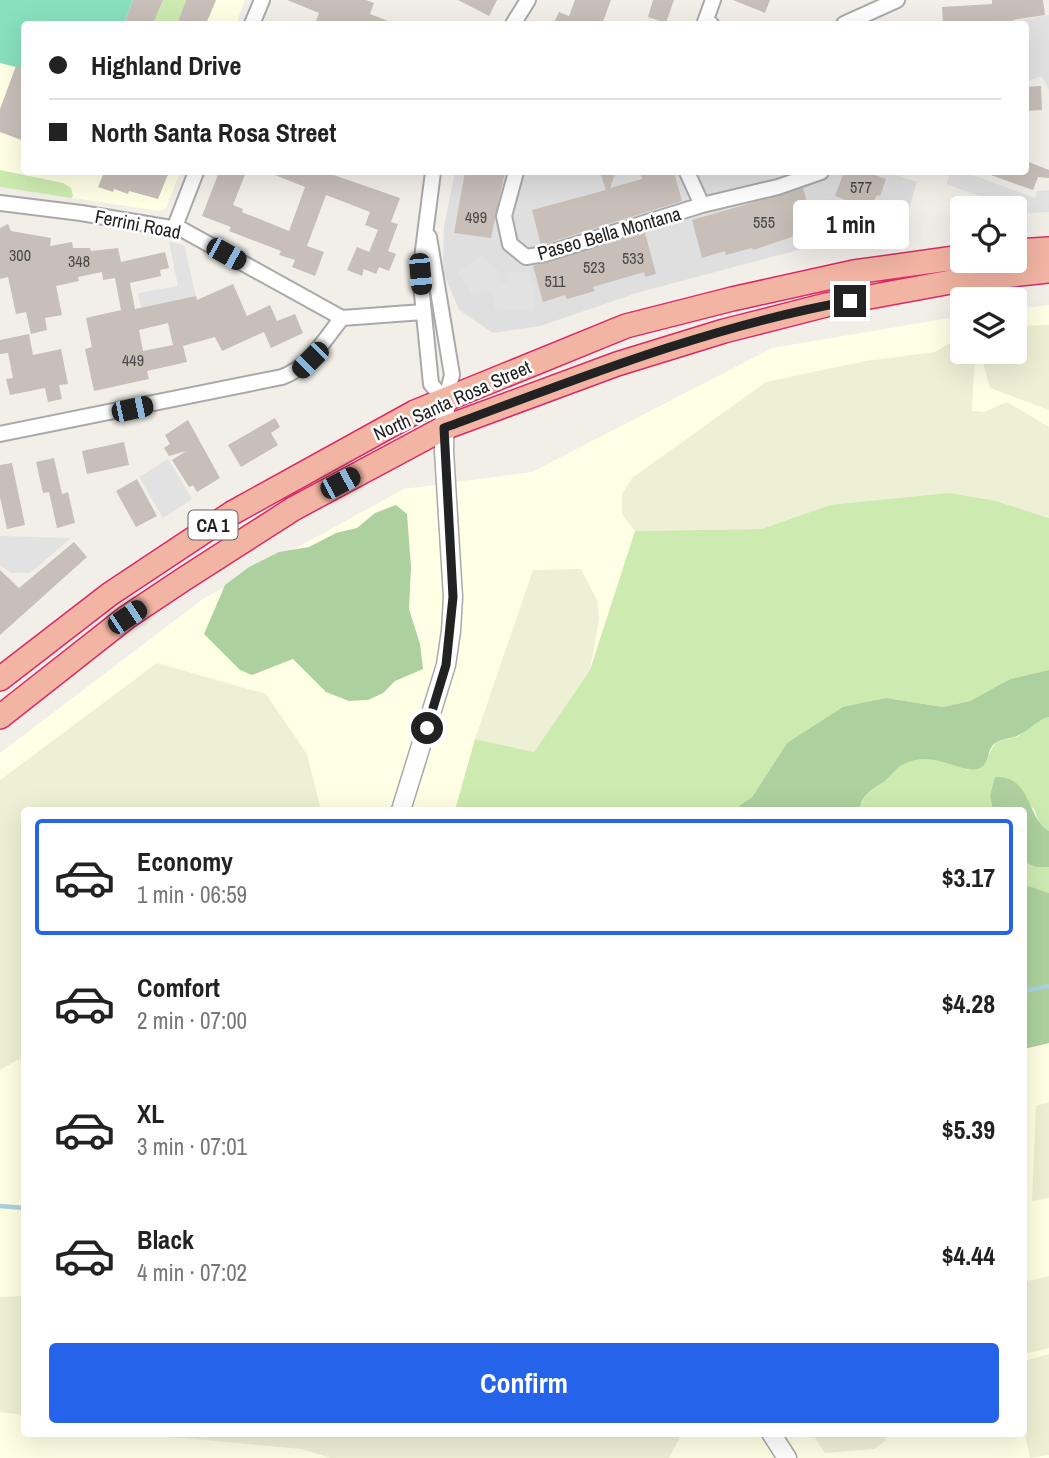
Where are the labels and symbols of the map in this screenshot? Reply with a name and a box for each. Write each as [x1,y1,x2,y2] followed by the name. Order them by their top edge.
[850,176,872,198] house number: 577
[534,200,684,266] street label: Paseo Bella Montana
[792,200,908,248] callout: 1 min
[93,203,183,245] street label: Ferrini Road
[465,206,487,228] house number: 499
[753,211,775,233] house number: 555
[203,235,250,273] car
[9,244,31,266] house number: 300
[622,247,644,269] house number: 533
[68,250,90,272] house number: 348
[408,252,433,296] car
[583,256,605,278] house number: 523
[545,270,566,292] house number: 511
[834,285,866,317] route end
[288,338,333,382] car
[122,349,144,371] house number: 449
[369,353,535,446] street label: North Santa Rosa Street
[110,394,155,424] car
[317,464,364,502] car
[188,510,238,540] road number: CA 1
[104,597,151,637] car
[411,712,443,744] route start

